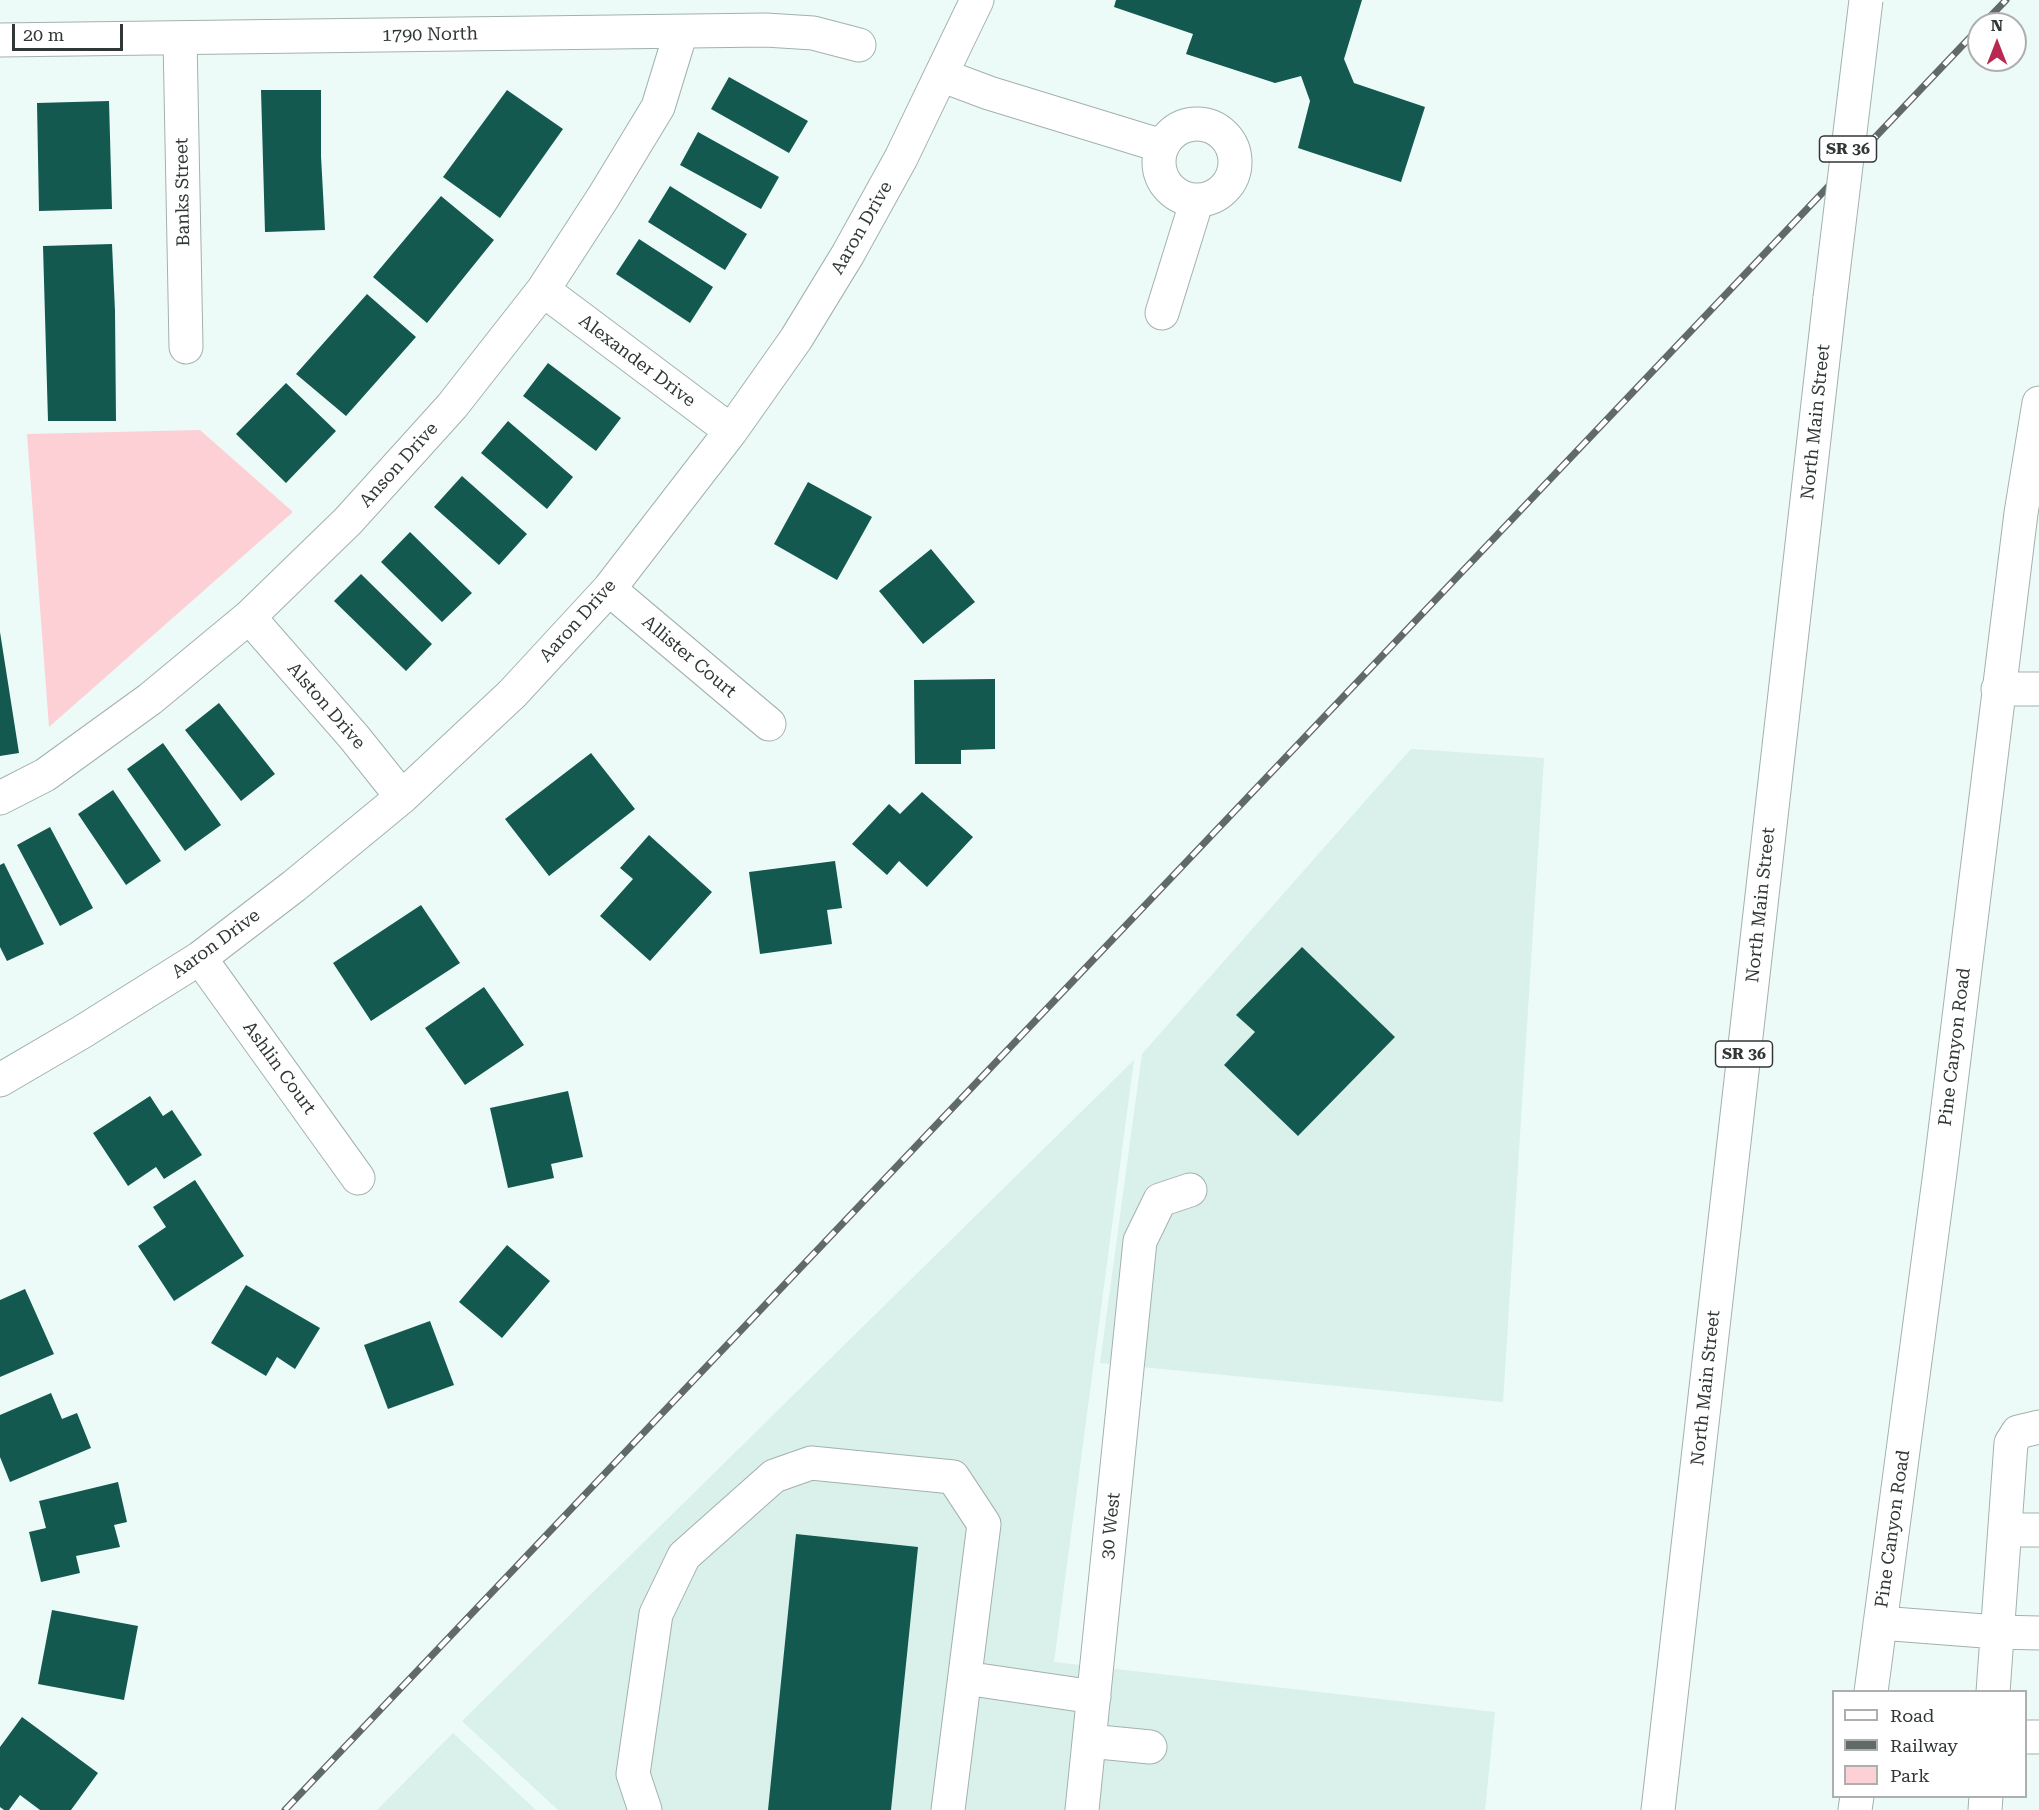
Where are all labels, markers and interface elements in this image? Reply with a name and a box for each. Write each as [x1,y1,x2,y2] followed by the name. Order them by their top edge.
[15,12,126,50] scale bar
[1967,12,2027,72] north arrow
[1991,16,2003,35] text: N
[382,23,478,47] street label: 1790 North
[23,24,64,45] text: 20 m
[1820,136,1876,162] road number: SR 36
[171,137,195,247] street label: Banks Street
[827,178,897,278] street label: Aaron Drive
[575,310,699,412] street label: Alexander Drive
[1797,343,1835,501] street label: North Main Street
[355,418,443,512] street label: Anson Drive
[535,575,621,667] street label: Aaron Drive
[637,611,741,703] street label: Allister Court
[283,658,369,754] street label: Alston Drive
[1742,826,1780,984] street label: North Main Street
[168,905,264,983] street label: Aaron Drive
[1935,967,1975,1127] street label: Pine Canyon Road
[238,1017,320,1119] street label: Ashlin Court
[1716,1041,1772,1067] road number: SR 36
[1687,1309,1725,1467] street label: North Main Street
[1871,1449,1915,1609] street label: Pine Canyon Road
[1097,1491,1125,1561] street label: 30 West
[1832,1690,2027,1798] legend
[1890,1705,1934,1726] text: Road
[1890,1735,1958,1756] text: Railway
[1890,1765,1930,1786] text: Park

